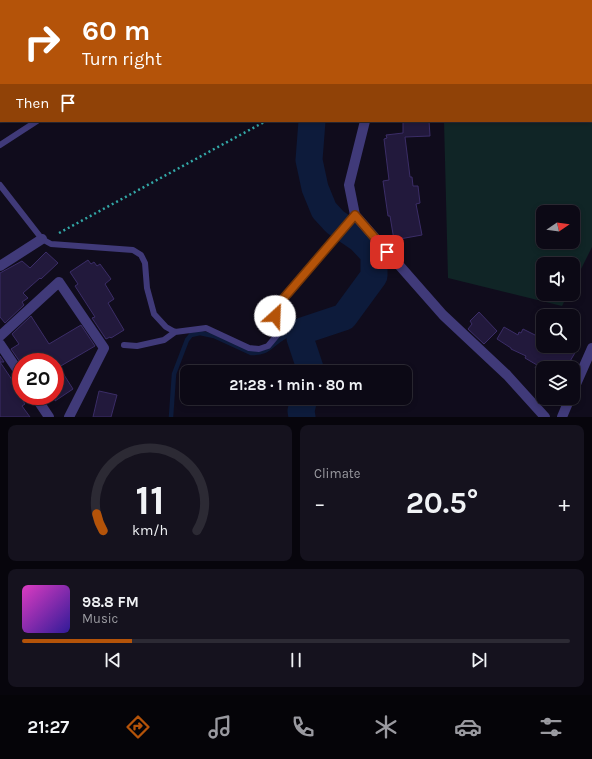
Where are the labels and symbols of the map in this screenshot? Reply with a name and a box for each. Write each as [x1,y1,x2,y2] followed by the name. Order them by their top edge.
[536,205,580,249] north arrow
[370,235,404,269] pin
[254,295,296,337] position arrow
[12,353,64,405] speed limit sign: 20

